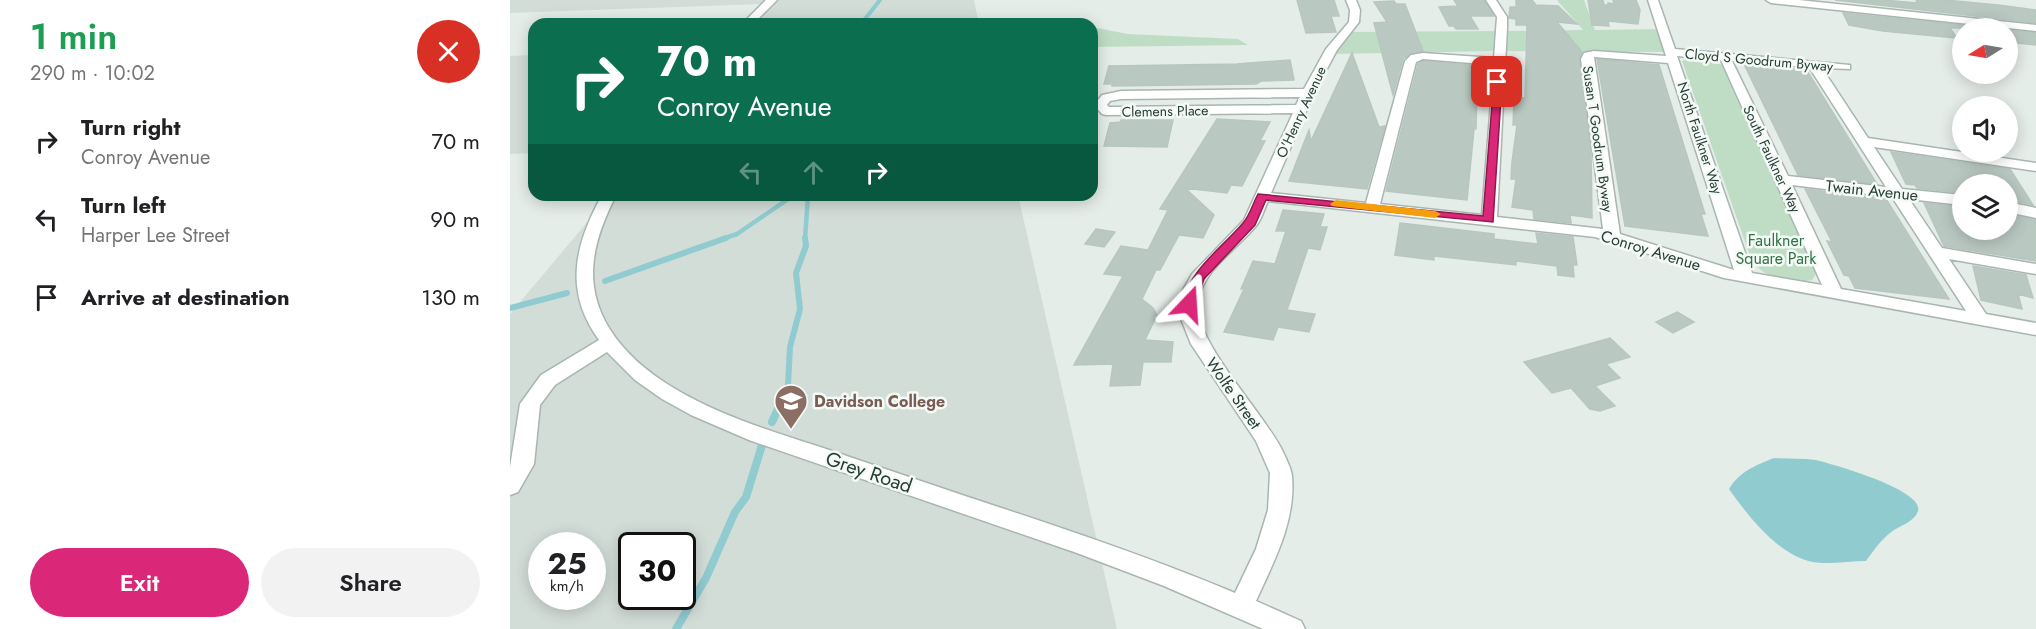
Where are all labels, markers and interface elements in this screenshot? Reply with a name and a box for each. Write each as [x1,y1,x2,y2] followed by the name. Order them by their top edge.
[30,10,117,62] text: 1 min
[1952,18,2018,84] north arrow
[1952,18,2018,240] map controls
[417,20,480,83] button: close
[657,31,757,92] text: 70 m
[558,42,636,120] icon: right
[1684,44,1835,77] street label: Cloyd S Goodrum Byway
[1471,56,1522,107] pin
[30,59,155,88] text: 290 m · 10:02
[1271,63,1331,161] street label: O'Henry Avenue
[1578,64,1618,214] street label: Susan T Goodrum Byway
[1480,65,1513,98] icon: arrive
[1672,79,1728,198] street label: North Faulkner Way
[657,87,832,126] text: Conroy Avenue
[1952,96,2018,162] button: sound
[1121,100,1209,122] street label: Clemens Place
[1738,102,1806,217] street label: South Faulkner Way
[81,111,181,143] text: Turn right
[30,125,63,158] icon: right
[431,125,480,157] text: 70 m
[81,143,210,172] text: Conroy Avenue
[734,156,767,189] icon: left
[797,156,830,189] icon: ahead
[860,156,893,189] icon: right
[1825,174,1919,207] street label: Twain Avenue
[1952,174,2018,240] button: layers
[81,189,166,221] text: Turn left
[30,203,63,236] icon: left
[430,203,480,235] text: 90 m
[81,221,230,250] text: Harper Lee Street
[1598,224,1704,277] street label: Conroy Avenue
[1736,229,1817,270] park label: Faulkner Square Park
[1157,272,1221,336] position arrow
[30,281,63,314] icon: arrive
[81,281,290,313] text: Arrive at destination
[421,281,480,313] text: 130 m
[1200,353,1267,434] street label: Wolfe Street
[773,383,809,430] school or university icon: Davidson College
[814,390,945,413] place label: Davidson College
[822,444,916,501] street label: Grey Road
[618,532,696,610] speed limit sign: 30
[547,542,587,585] text: 25
[30,548,249,617] button: Exit
[261,548,480,617] button: Share
[550,575,584,597] text: km/h

